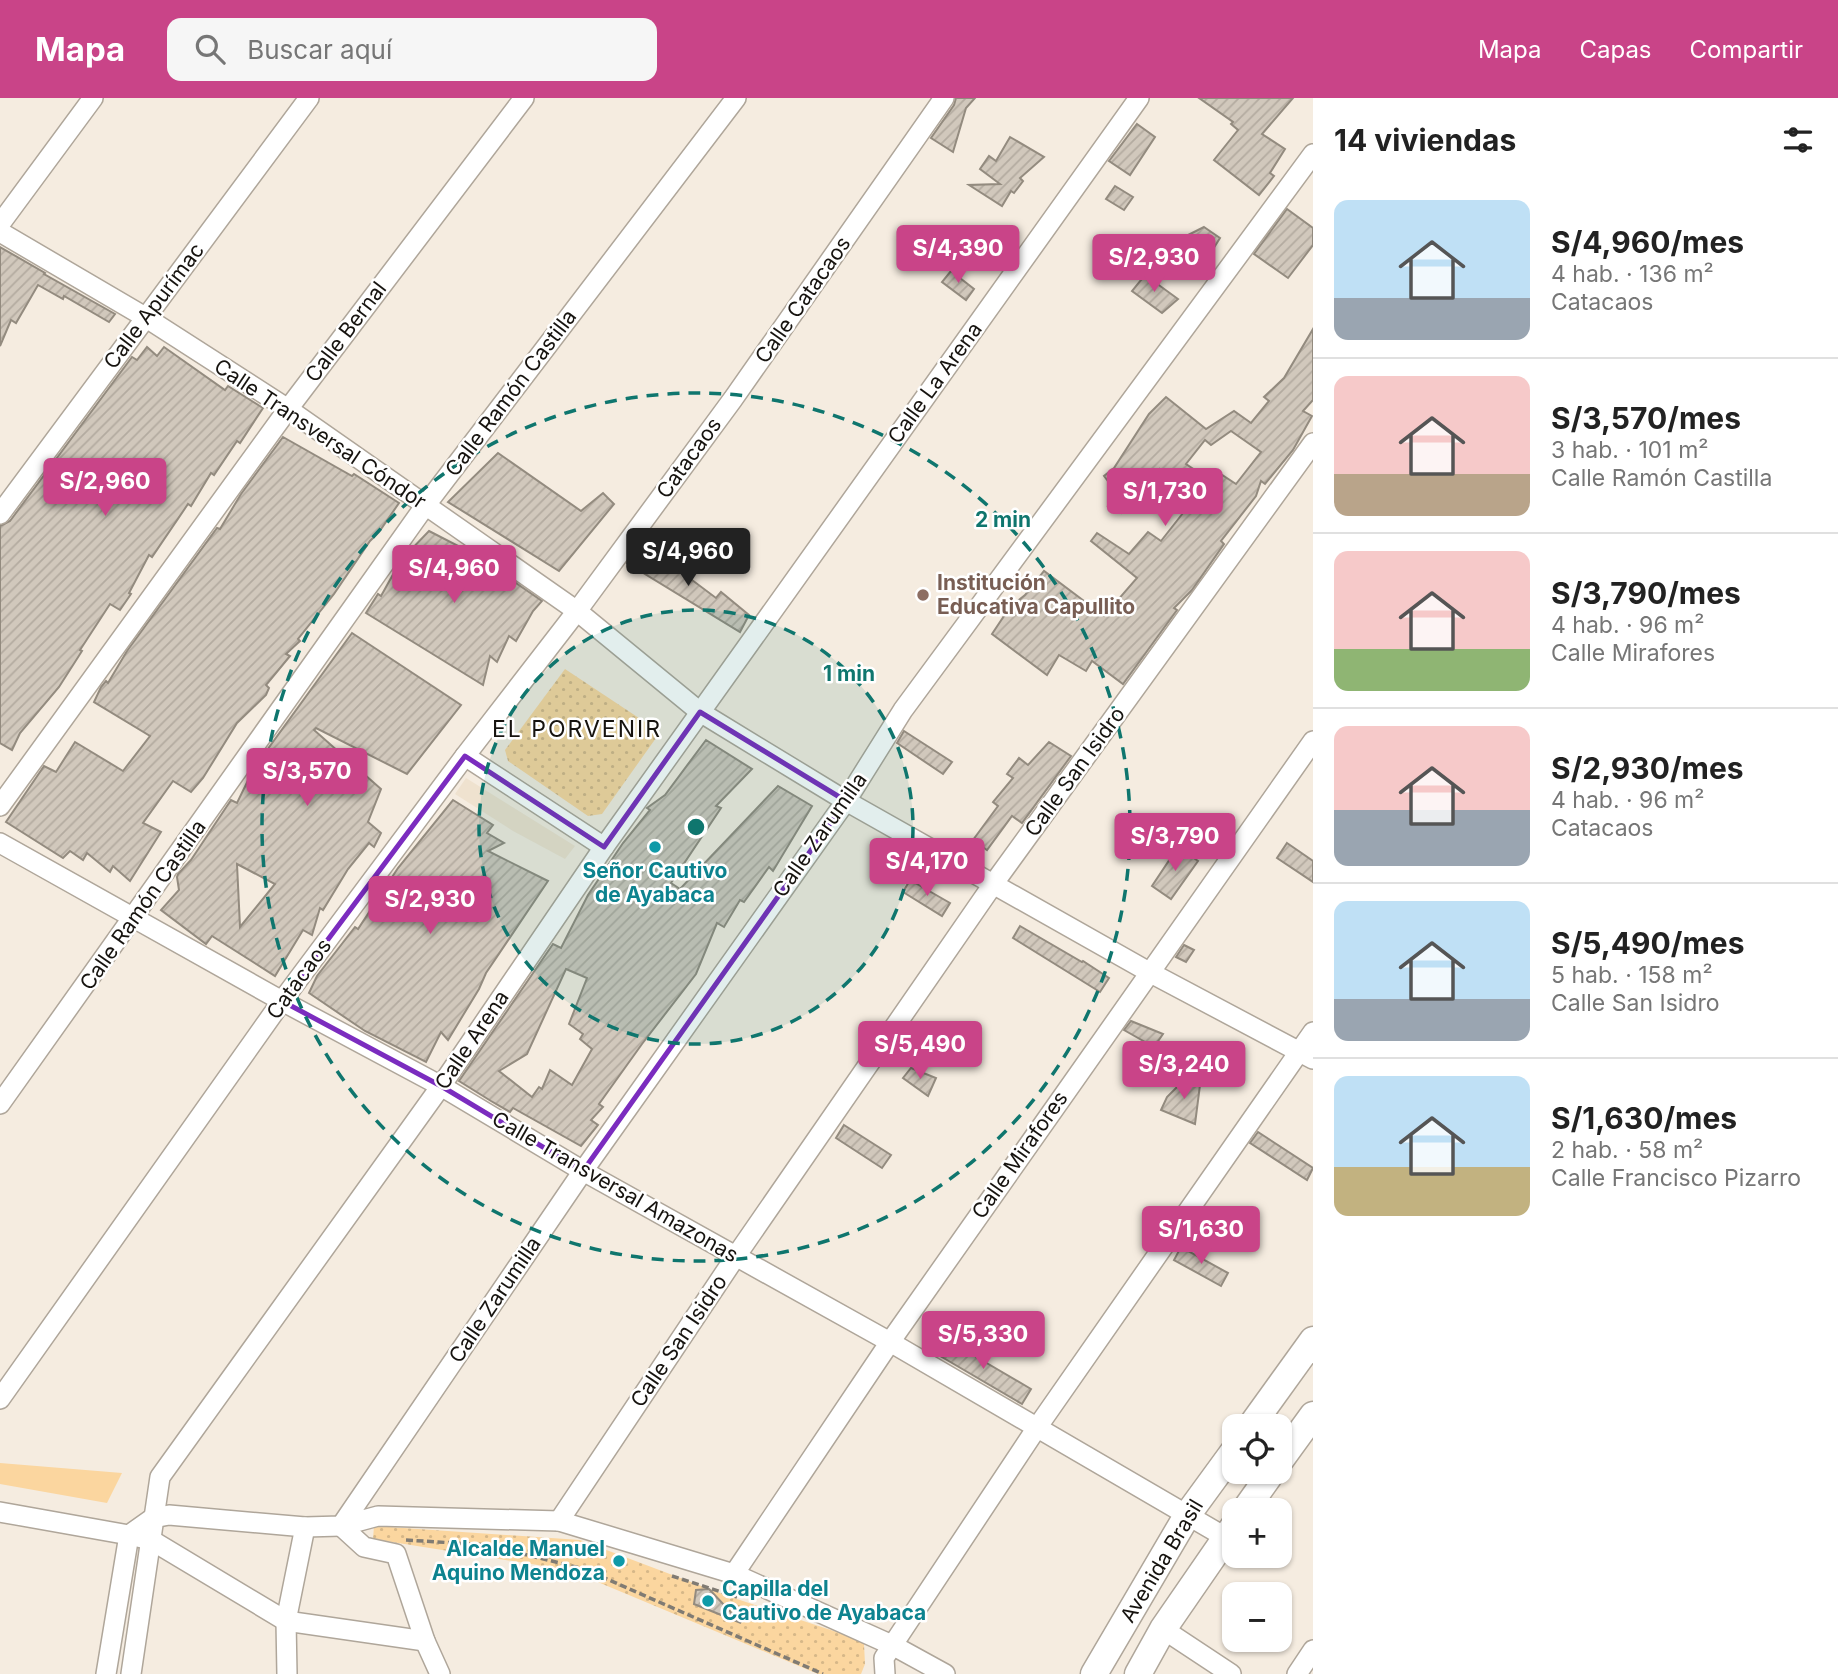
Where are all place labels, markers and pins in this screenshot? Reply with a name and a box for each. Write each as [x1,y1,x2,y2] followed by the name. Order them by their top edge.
[893,226,1023,285] pin: S/4,390
[1089,234,1219,294] pin: S/2,930
[40,458,170,518] pin: S/2,960
[1100,468,1230,528] pin: S/1,730
[623,528,753,588] pin: S/4,960
[389,546,519,605] pin: S/4,960
[937,570,1135,619] place label: Institución Educativa Capullito
[915,587,931,603] marker: Institución Educativa Capullito
[242,748,372,808] pin: S/3,570
[1110,814,1240,873] pin: S/3,790
[684,815,708,839] centre of rings
[862,838,992,898] pin: S/4,170
[647,839,663,855] marker: Señor Cautivo de Ayabaca
[582,858,728,907] place label: Señor Cautivo de Ayabaca
[365,876,495,936] pin: S/2,930
[855,1021,985,1081] pin: S/5,490
[1119,1042,1249,1101] pin: S/3,240
[1136,1206,1266,1266] pin: S/1,630
[918,1312,1048,1371] pin: S/5,330
[432,1536,605,1585] place label: Alcalde Manuel Aquino Mendoza
[611,1553,627,1569] marker: Alcalde Manuel Aquino Mendoza
[722,1576,926,1625] place label: Capilla del Cautivo de Ayabaca
[700,1593,716,1609] marker: Capilla del Cautivo de Ayabaca

